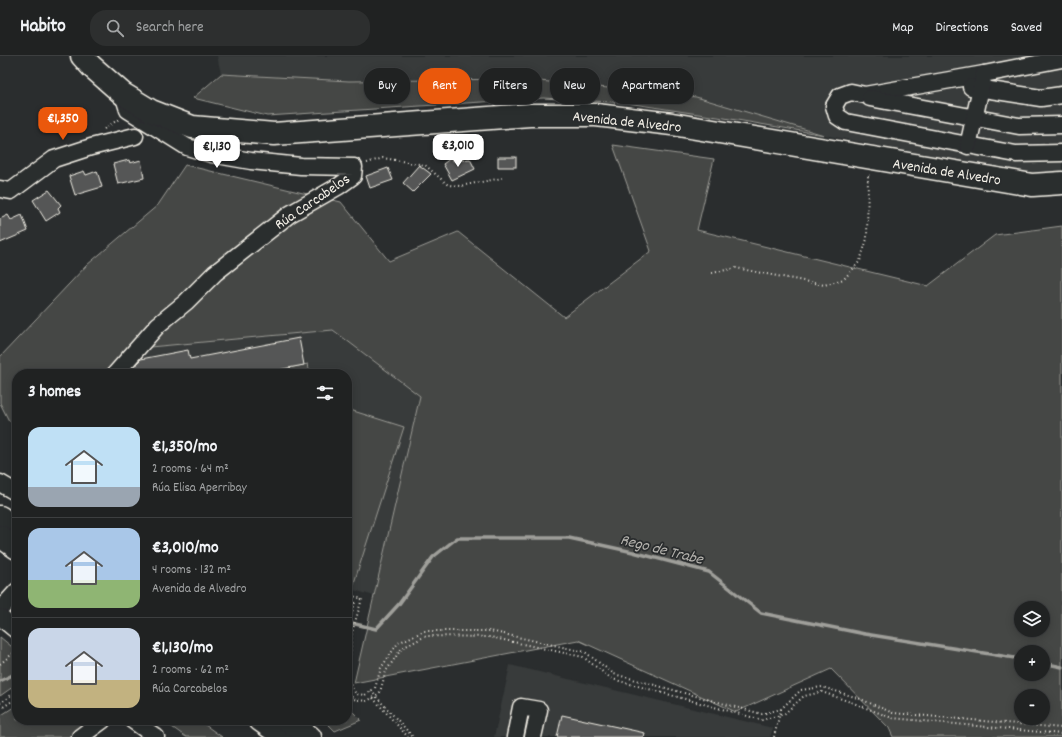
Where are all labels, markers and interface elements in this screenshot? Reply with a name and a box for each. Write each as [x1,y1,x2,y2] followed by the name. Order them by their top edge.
[90,10,370,46] search box
[20,14,66,41] text: Habito
[104,17,126,39] icon: search
[136,17,204,39] text: Search here
[892,18,914,38] text: Map
[936,18,989,38] text: Directions
[1011,18,1042,38] text: Saved
[364,68,410,104] chip: Buy
[418,68,471,104] chip: Rent
[479,68,542,104] chip: Filters
[550,68,600,104] chip: New
[608,68,694,104] chip: Apartment
[571,106,683,140] street label: Avenida de Alvedro
[30,107,96,141] pin: €1,350
[47,110,79,129] text: €1,350
[425,134,491,168] pin: €3,010
[184,135,250,169] pin: €1,130
[442,137,474,156] text: €3,010
[203,138,231,157] text: €1,130
[891,154,1003,192] street label: Avenida de Alvedro
[271,169,355,236] street label: Rúa Carcabelos
[28,381,81,405] text: 3 homes
[314,382,336,404] icon: filters
[152,436,217,460] text: €1,350/mo
[60,443,108,491] icon: home
[152,460,229,479] text: 2 rooms · 64 m²
[152,479,247,498] text: Rúa Elisa Aperribay
[618,529,706,572] water label: Rego de Trabe
[152,537,219,561] text: €3,010/mo
[60,544,108,592] icon: home
[152,561,231,580] text: 4 rooms · 132 m²
[152,580,247,599] text: Avenida de Alvedro
[1014,601,1050,725] map controls
[1014,601,1050,637] button: layers
[152,637,213,661] text: €1,130/mo
[60,644,108,692] icon: home
[1014,645,1050,681] button: +
[152,661,229,680] text: 2 rooms · 62 m²
[152,680,227,699] text: Rúa Carcabelos
[1014,689,1050,725] button: −

